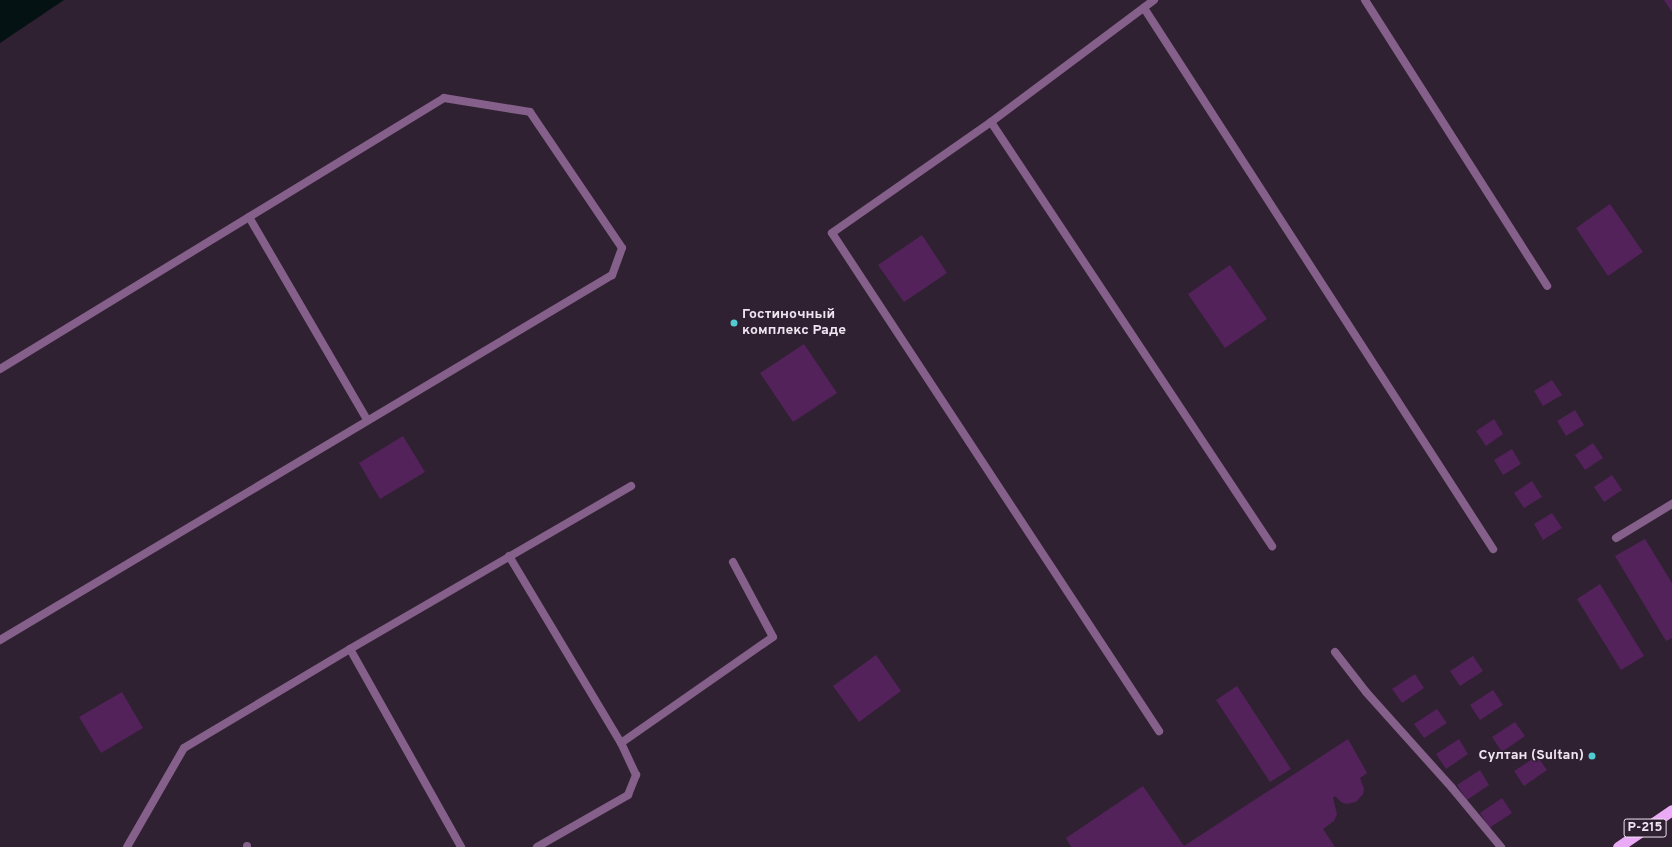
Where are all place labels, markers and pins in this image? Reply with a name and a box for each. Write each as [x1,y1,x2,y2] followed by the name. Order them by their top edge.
[742,307,846,340] place label: Гостиночный комплекс Раде
[729,318,739,328] marker: Гостиночный комплекс Раде
[1479,748,1584,764] place label: Султан (Sultan)
[1587,751,1597,761] marker: Султан (Sultan)

